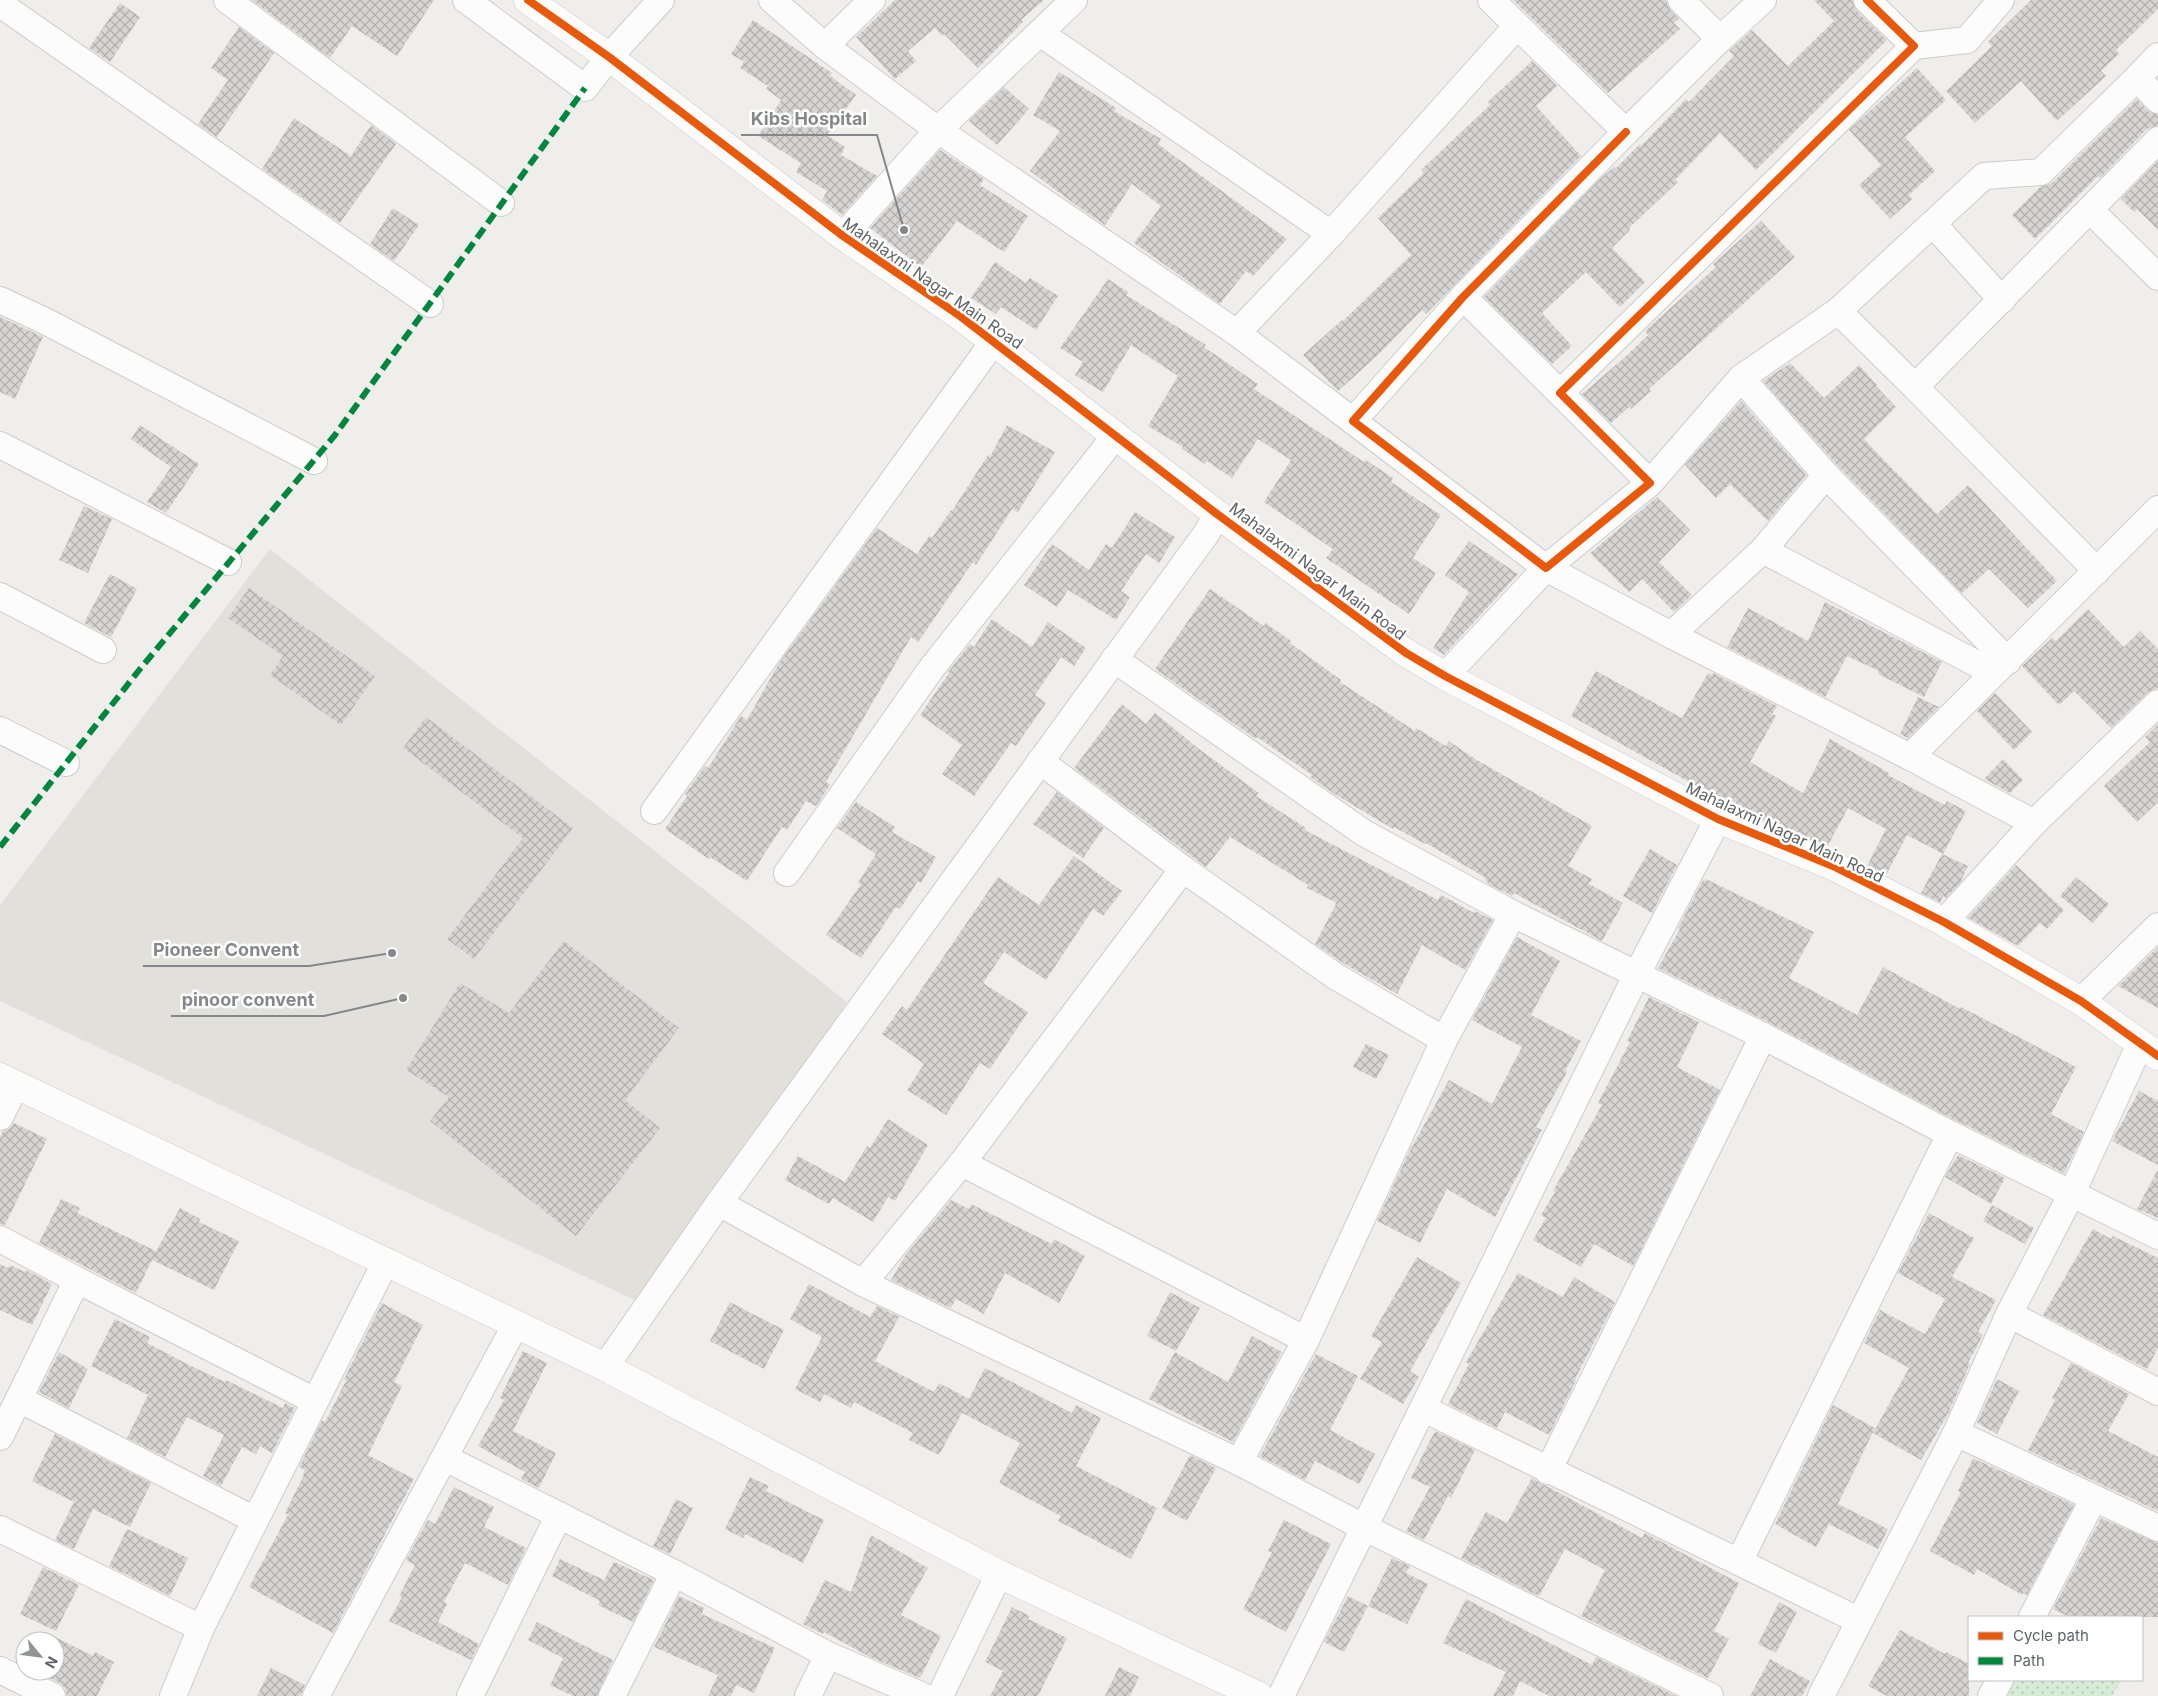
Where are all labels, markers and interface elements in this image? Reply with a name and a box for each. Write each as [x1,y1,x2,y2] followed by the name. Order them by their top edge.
[741,102,877,135] callout: Kibs Hospital
[751,108,867,129] text: Kibs Hospital
[839,213,1027,353] street label: Mahalaxmi Nagar Main Road
[1226,498,1410,644] street label: Mahalaxmi Nagar Main Road
[1683,777,1887,887] street label: Mahalaxmi Nagar Main Road
[143,933,309,966] callout: Pioneer Convent
[153,939,299,960] text: Pioneer Convent
[171,983,324,1016] callout: pinoor convent
[182,989,315,1010] text: pinoor convent
[1968,1616,2143,1681] legend
[2013,1626,2089,1645] text: Cycle path
[15,1631,65,1681] north arrow
[2013,1651,2045,1670] text: Path
[42,1654,62,1671] text: N

